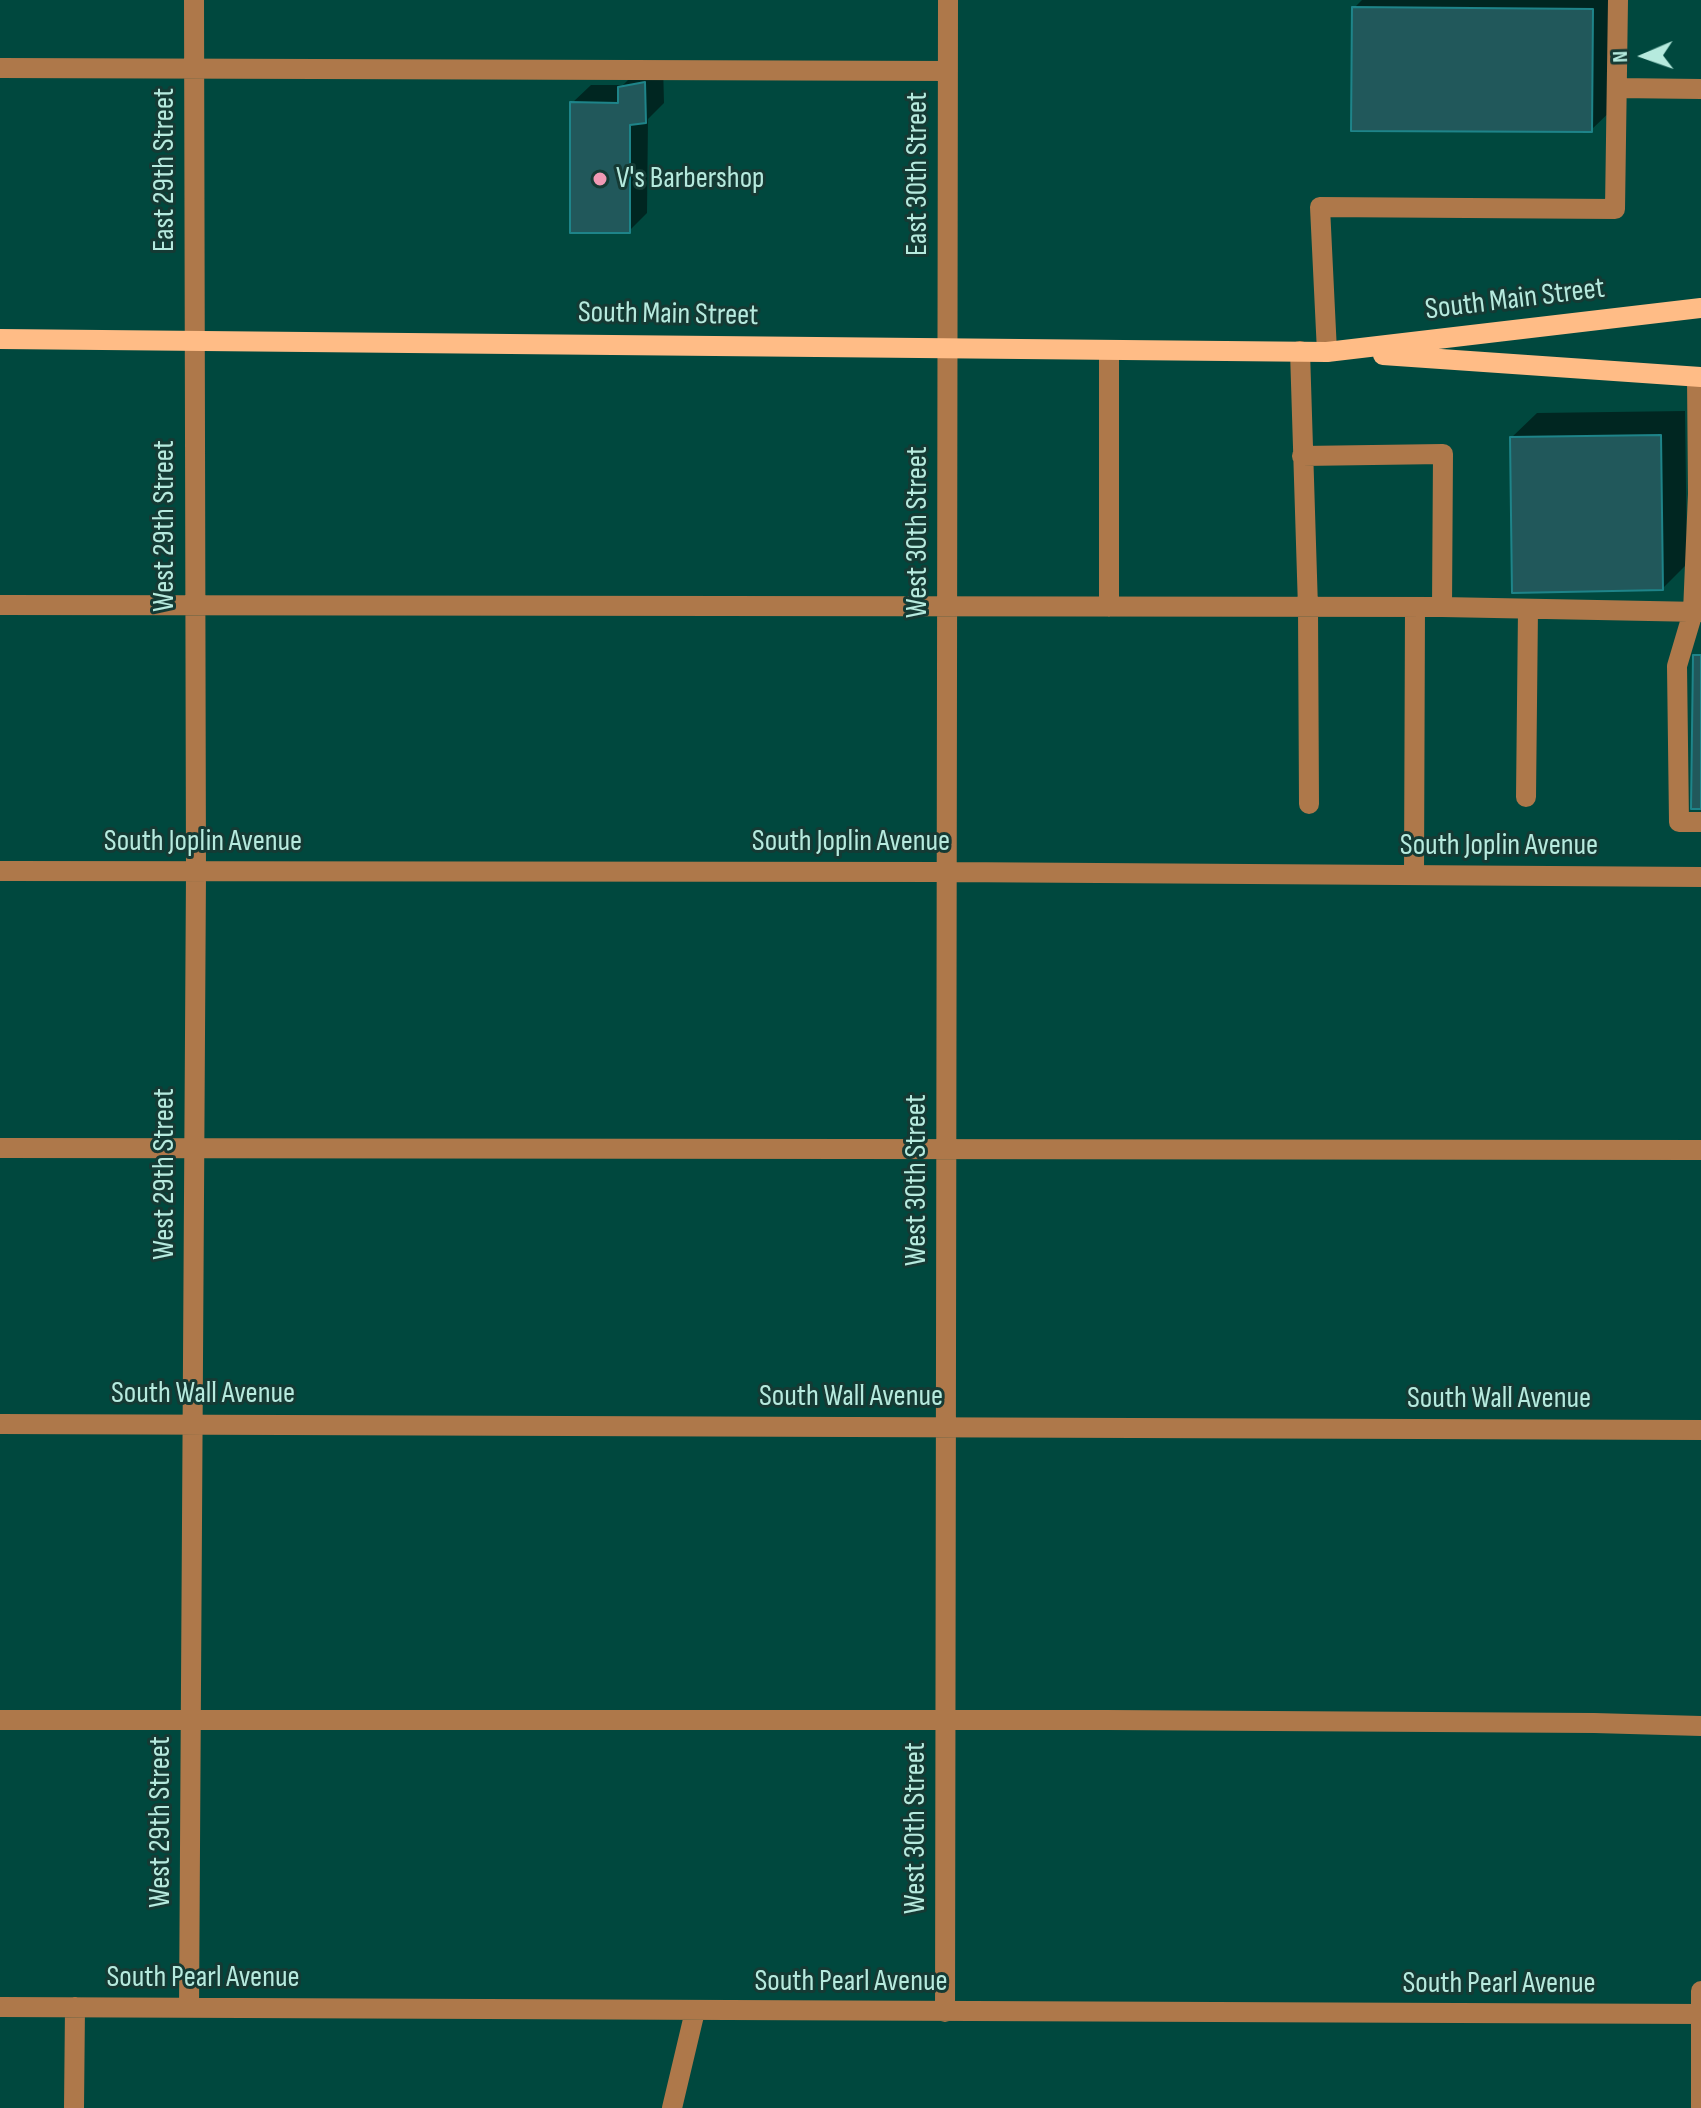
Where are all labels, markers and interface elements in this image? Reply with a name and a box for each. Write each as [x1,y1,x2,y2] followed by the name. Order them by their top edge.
[1605,16,1685,96] north arrow
[1607,51,1634,63] text: N
[147,88,183,252] street label: East 29th Street
[900,92,936,256] street label: East 30th Street
[616,161,764,197] place label: V's Barbershop
[591,170,609,188] marker: V's Barbershop
[1423,271,1607,329] street label: South Main Street
[577,295,759,335] street label: South Main Street
[147,440,183,612] street label: West 29th Street
[900,446,936,618] street label: West 30th Street
[104,824,302,860] street label: South Joplin Avenue
[752,824,950,860] street label: South Joplin Avenue
[1400,828,1598,864] street label: South Joplin Avenue
[147,1088,183,1260] street label: West 29th Street
[899,1094,935,1266] street label: West 30th Street
[111,1376,295,1412] street label: South Wall Avenue
[759,1379,943,1415] street label: South Wall Avenue
[1407,1381,1591,1417] street label: South Wall Avenue
[143,1736,179,1908] street label: West 29th Street
[898,1742,934,1914] street label: West 30th Street
[106,1960,300,1996] street label: South Pearl Avenue
[754,1964,948,2000] street label: South Pearl Avenue
[1402,1966,1596,2002] street label: South Pearl Avenue

